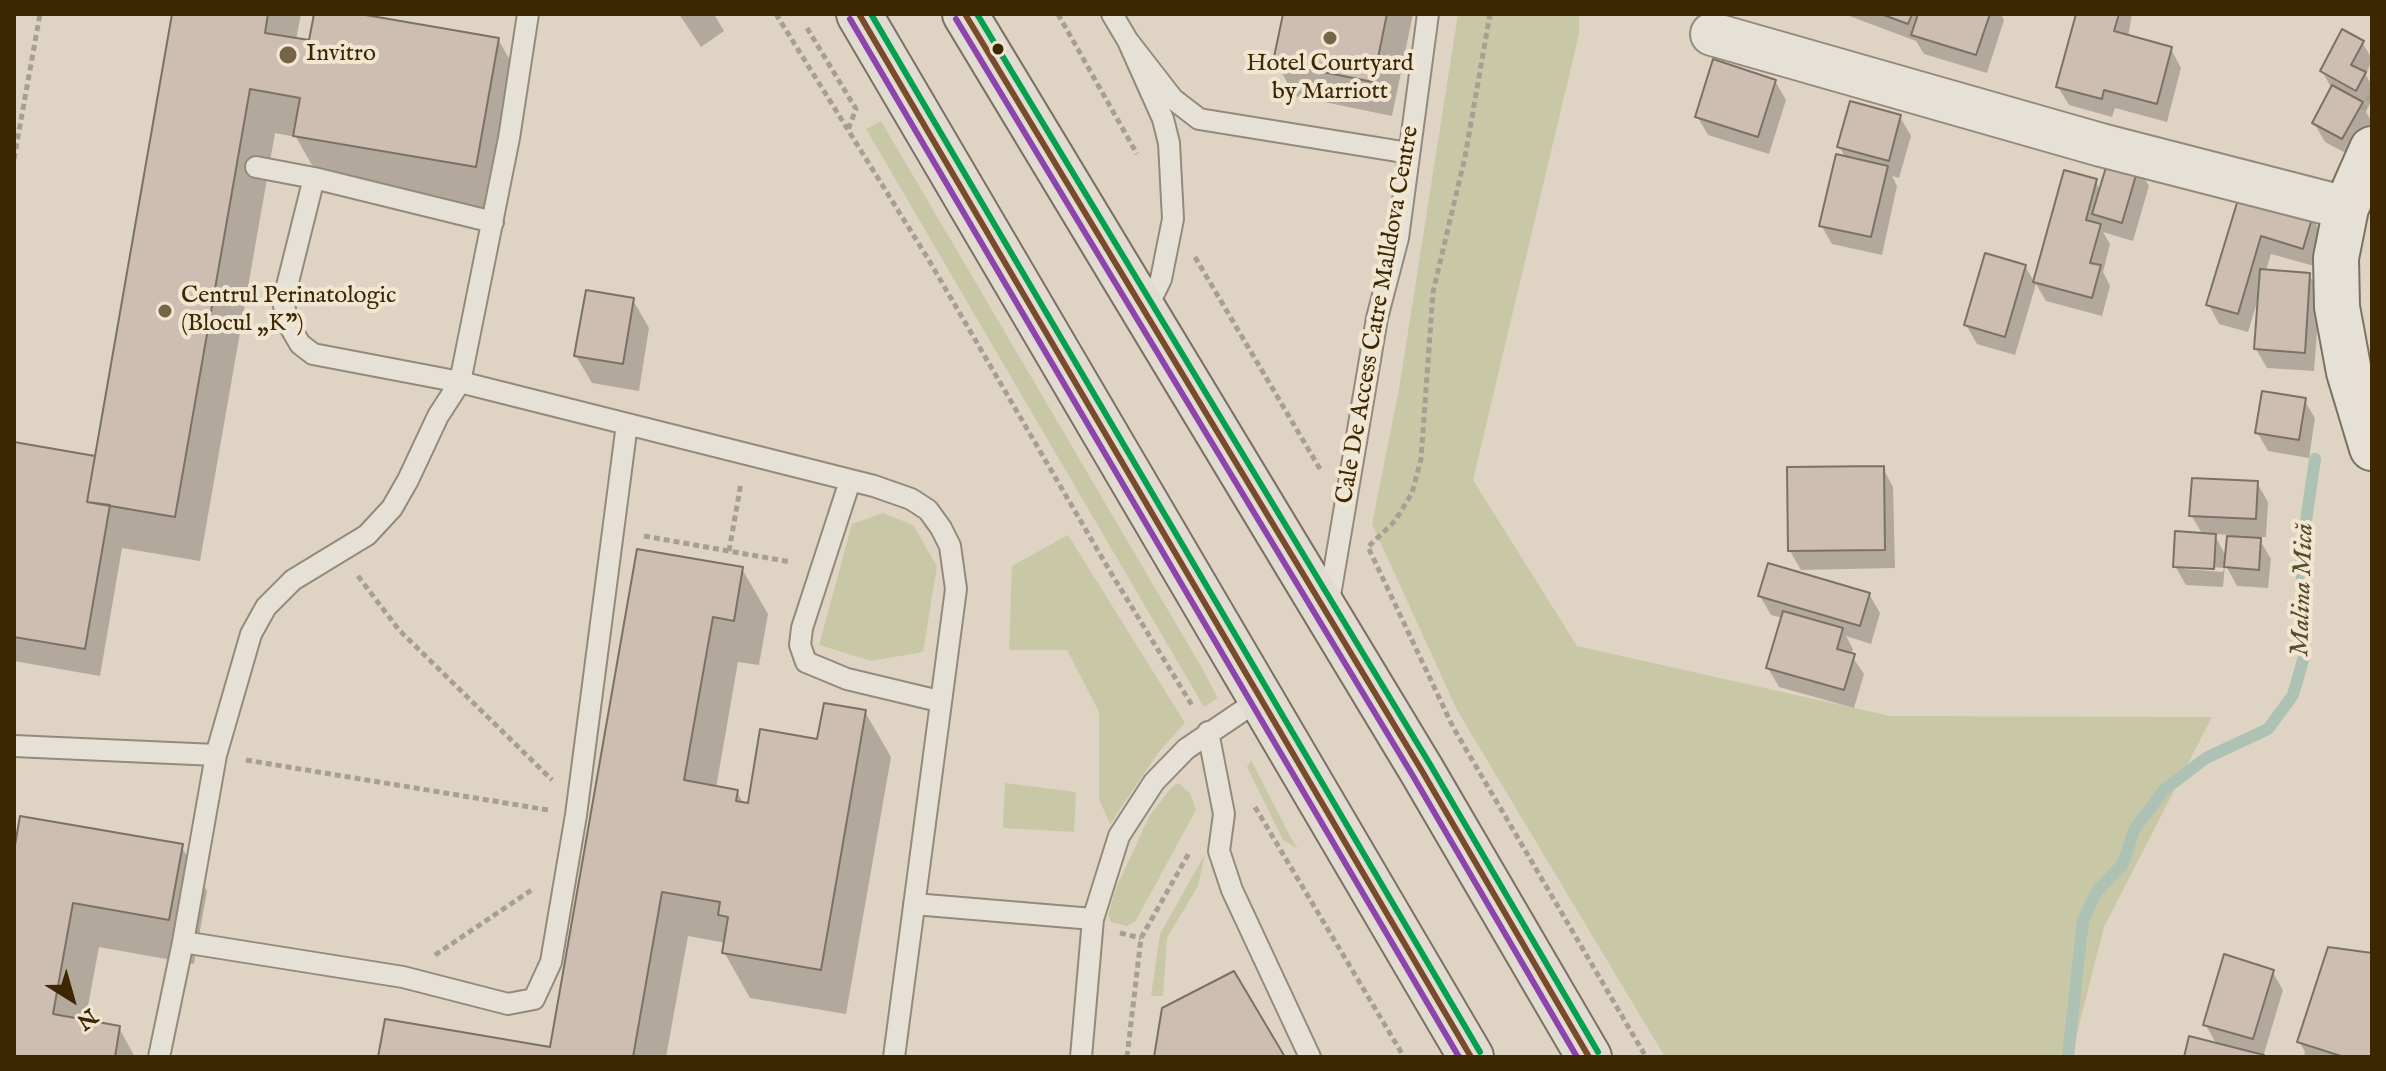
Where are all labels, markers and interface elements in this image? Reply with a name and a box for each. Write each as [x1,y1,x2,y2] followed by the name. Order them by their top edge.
[1321,29,1339,47] marker: Hotel Courtyard by Marriott
[306,41,376,69] place label: Invitro
[990,41,1006,57] unlabelled marker
[277,44,299,66] marker: Invitro
[1246,51,1414,107] place label: Hotel Courtyard by Marriott
[1332,124,1426,506] street label: Cale De Access Catre Malldova Centre
[181,283,396,339] place label: Centrul Perinatologic (Blocul „K”)
[156,302,174,320] marker: Centrul Perinatologic (Blocul „K”)
[2286,523,2322,657] water label: Malina Mică
[32,959,112,1039] north arrow
[70,1001,102,1035] text: N

